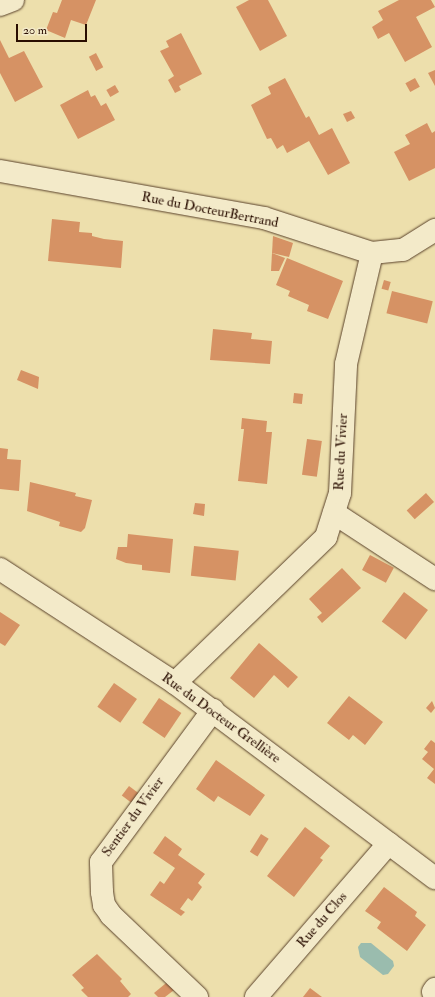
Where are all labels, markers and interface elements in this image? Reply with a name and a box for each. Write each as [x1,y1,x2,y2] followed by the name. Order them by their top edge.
[18,16,89,42] scale bar
[23,23,47,38] text: 20 m
[140,188,280,232] street label: Rue du DocteurBertrand
[331,413,351,491] street label: Rue du Vivier
[158,669,284,767] street label: Rue du Docteur Grellière
[98,774,168,860] street label: Sentier du Vivier
[293,889,351,951] street label: Rue du Clos

